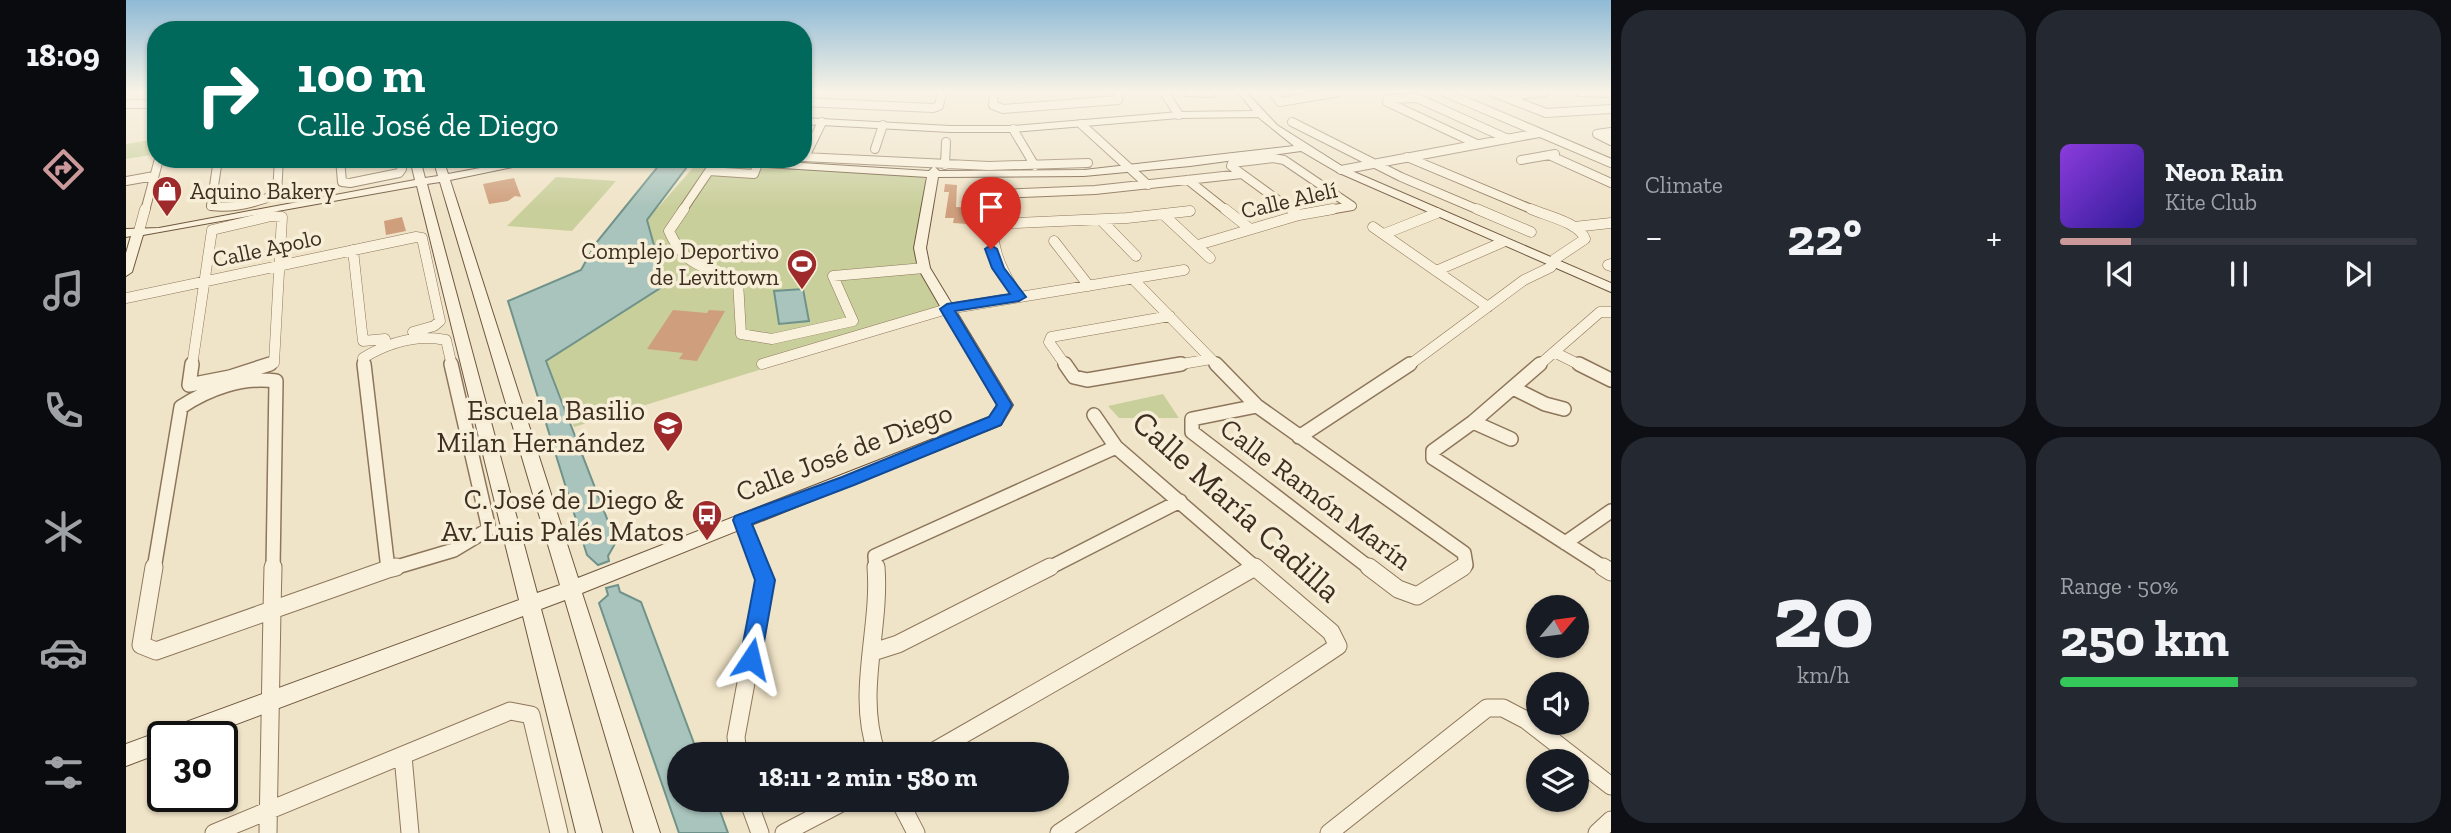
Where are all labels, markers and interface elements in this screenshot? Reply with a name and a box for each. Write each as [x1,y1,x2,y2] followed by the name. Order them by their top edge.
[26,36,100,74] text: 18:09
[297,46,425,105] text: 100 m
[182,49,273,140] icon: right
[297,106,559,144] text: Calle José de Diego
[39,145,88,194] icon: directions
[2165,156,2283,188] text: Neon Rain
[1645,171,1723,199] text: Climate
[150,174,184,218] shop icon: Aquino Bakery
[1238,175,1340,225] street label: Calle Alelí
[190,177,335,205] place label: Aquino Bakery
[961,177,1021,249] pin
[972,188,1010,226] icon: arrive
[2165,188,2257,216] text: Kite Club
[1787,206,1862,268] text: 22°
[1645,214,1663,260] text: −
[1986,214,2002,260] text: +
[210,223,324,273] street label: Calle Apolo
[581,237,779,291] place label: Complejo Deportivo de Levittown
[785,247,819,291] sports icon: Complejo Deportivo de Levittown
[2101,255,2139,293] icon: previous
[2220,255,2258,293] icon: pause
[2339,255,2377,293] icon: next
[39,266,88,315] icon: music
[39,386,88,435] icon: phone
[437,394,645,459] place label: Escuela Basilio Milan Hernández
[731,396,957,508] street label: Calle José de Diego
[1125,402,1349,610] street label: Calle María Cadilla
[651,409,685,453] school or university icon: Escuela Basilio Milan Hernández
[1214,411,1418,577] street label: Calle Ramón Marín
[441,483,684,548] place label: C. José de Diego & Av. Luis Palés Matos
[690,498,724,542] bus stop icon: C. José de Diego & Av. Luis Palés Matos
[39,507,88,556] icon: climate
[1773,561,1874,670] text: 20
[2060,572,2178,600] text: Range · 50%
[1526,595,1589,658] north arrow
[1526,595,1589,812] map controls
[2060,607,2229,669] text: 250 km
[714,622,788,696] position arrow
[39,628,88,677] icon: car
[1797,661,1850,689] text: km/h
[1526,672,1589,735] button: sound
[147,721,238,812] speed limit sign: 30
[39,748,88,797] icon: filters
[1526,749,1589,812] button: layers
[759,761,977,793] text: 18:11 · 2 min · 580 m

